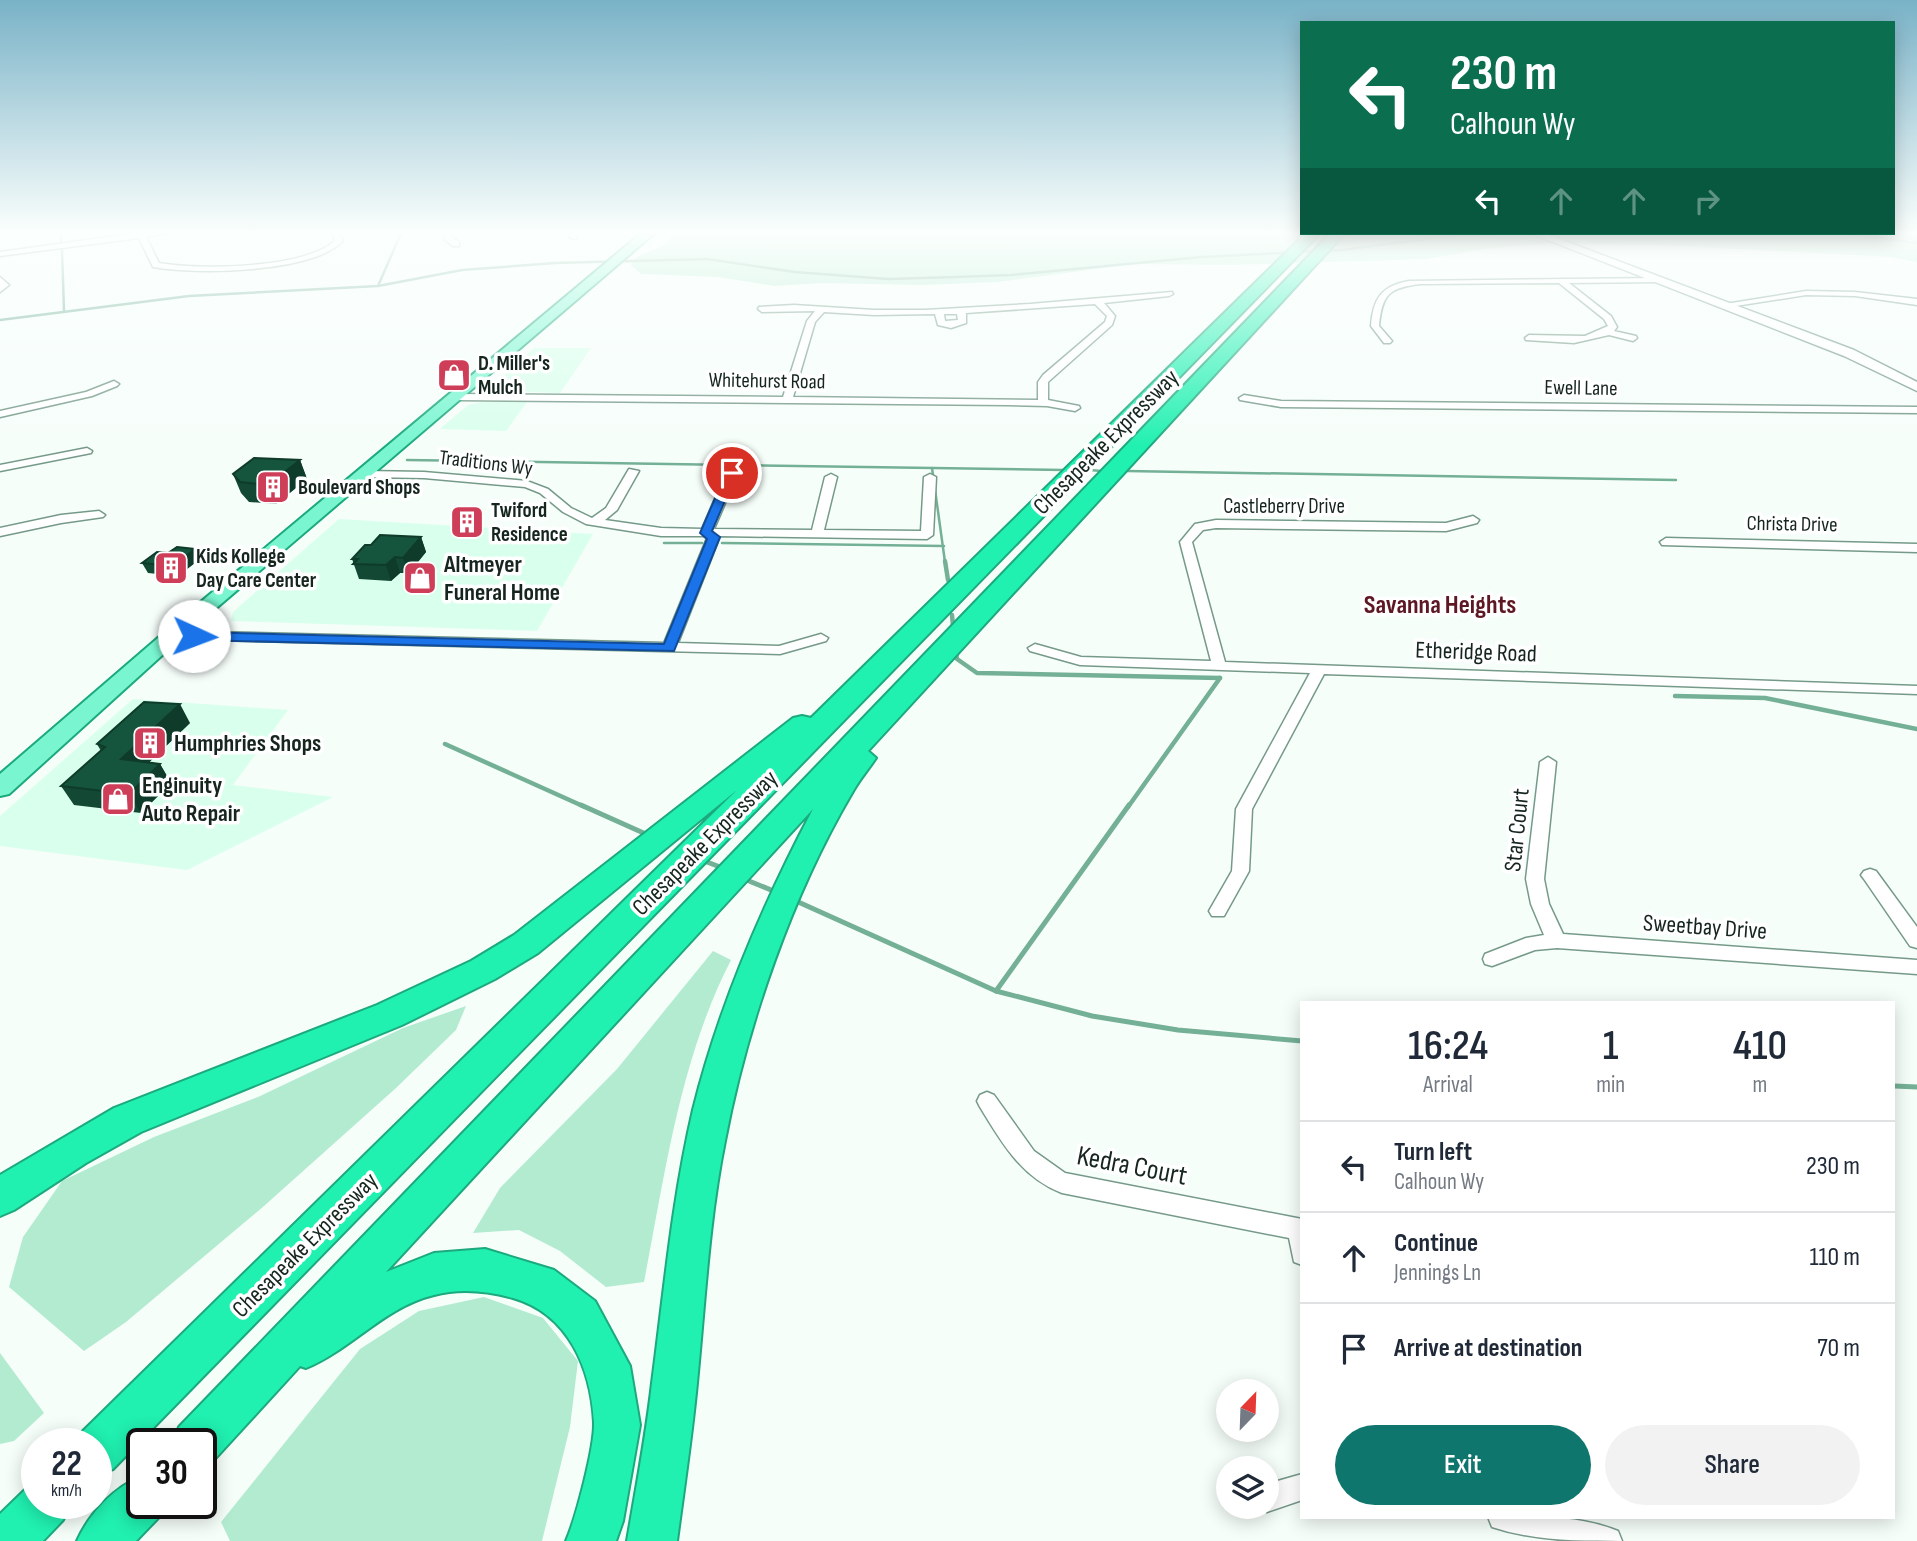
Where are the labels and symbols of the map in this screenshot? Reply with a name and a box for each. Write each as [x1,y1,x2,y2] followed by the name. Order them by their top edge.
[478,351,550,400] place label: D. Miller's Mulch
[435,356,473,394] shop icon: D. Miller's Mulch
[1027,363,1185,521] street label: Chesapeake Expressway
[708,367,826,395] street label: Whitehurst Road
[1544,375,1618,401] street label: Ewell Lane
[702,443,762,503] pin
[438,445,534,481] street label: Traditions Wy
[254,468,292,506] building icon: Boulevard Shops
[298,475,420,500] place label: Boulevard Shops
[1223,494,1345,519] street label: Castleberry Drive
[491,498,568,547] place label: Twiford Residence
[448,503,486,541] building icon: Twiford Residence
[1746,511,1838,537] street label: Christa Drive
[196,544,317,593] place label: Kids Kollege Day Care Center
[152,549,190,587] building icon: Kids Kollege Day Care Center
[443,550,560,607] place label: Altmeyer Funeral Home
[401,559,439,597] shop icon: Altmeyer Funeral Home
[1364,590,1516,621] district label: Savanna Heights
[157,599,231,673] position arrow
[1415,635,1537,669] street label: Etheridge Road
[131,724,169,762] building icon: Humphries Shops
[174,729,321,758] place label: Humphries Shops
[626,764,784,922] street label: Chesapeake Expressway
[141,771,241,828] place label: Enginuity Auto Repair
[99,780,137,818] shop icon: Enginuity Auto Repair
[1498,787,1536,873] street label: Star Court
[1642,908,1768,946] street label: Sweetbay Drive
[1074,1139,1190,1193] street label: Kedra Court
[226,1166,384,1324] street label: Chesapeake Expressway
[1216,1379,1279,1442] north arrow
[126,1428,217,1519] speed limit sign: 30

